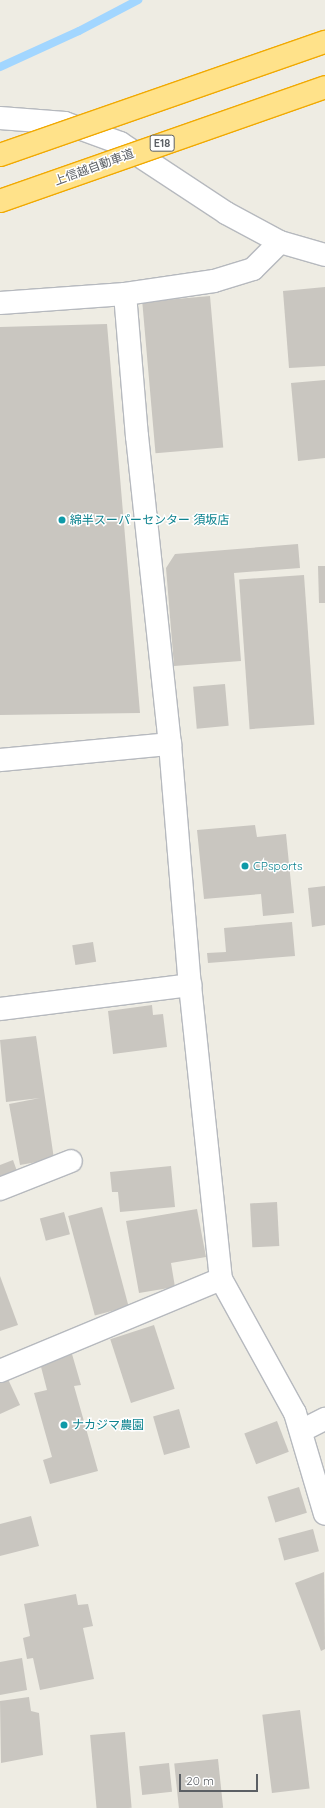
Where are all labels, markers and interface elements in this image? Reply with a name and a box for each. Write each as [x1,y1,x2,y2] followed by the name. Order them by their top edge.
[149,134,175,152] road number: E18
[52,146,136,188] street label: 上信越自動車道
[70,513,229,527] place label: 綿半スーパーセンター 須坂店
[57,515,67,525] marker: 綿半スーパーセンター 須坂店
[253,859,303,873] place label: CPsports
[240,861,250,871] marker: CPsports
[72,1418,144,1432] place label: ナカジマ農園
[59,1420,69,1430] marker: ナカジマ農園
[181,1766,260,1792] scale bar
[186,1773,214,1788] text: 20 m

